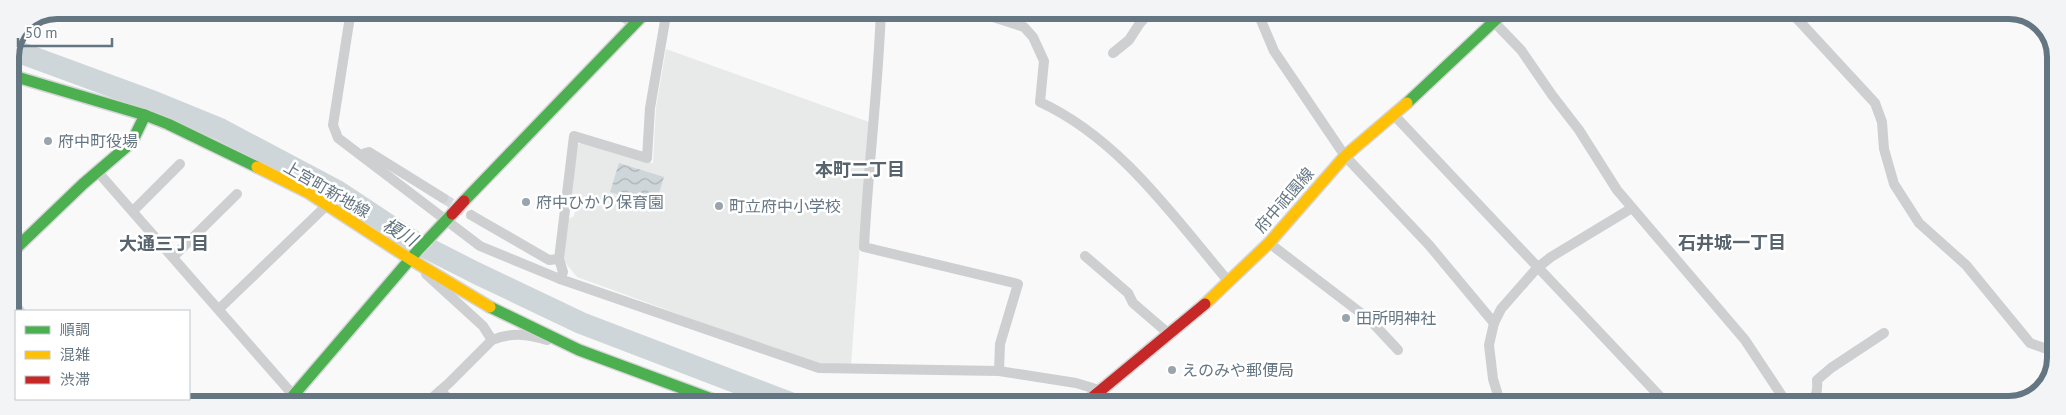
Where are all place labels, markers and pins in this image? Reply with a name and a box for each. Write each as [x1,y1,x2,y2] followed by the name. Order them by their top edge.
[58,131,138,151] place label: 府中町役場
[42,135,54,147] marker: 府中町役場
[536,192,664,212] place label: 府中ひかり保育園
[520,196,532,208] marker: 府中ひかり保育園
[729,196,841,216] place label: 町立府中小学校
[713,200,725,212] marker: 町立府中小学校
[1356,308,1436,328] place label: 田所明神社
[1340,312,1352,324] marker: 田所明神社
[1182,360,1294,380] place label: えのみや郵便局
[1166,364,1178,376] marker: えのみや郵便局

